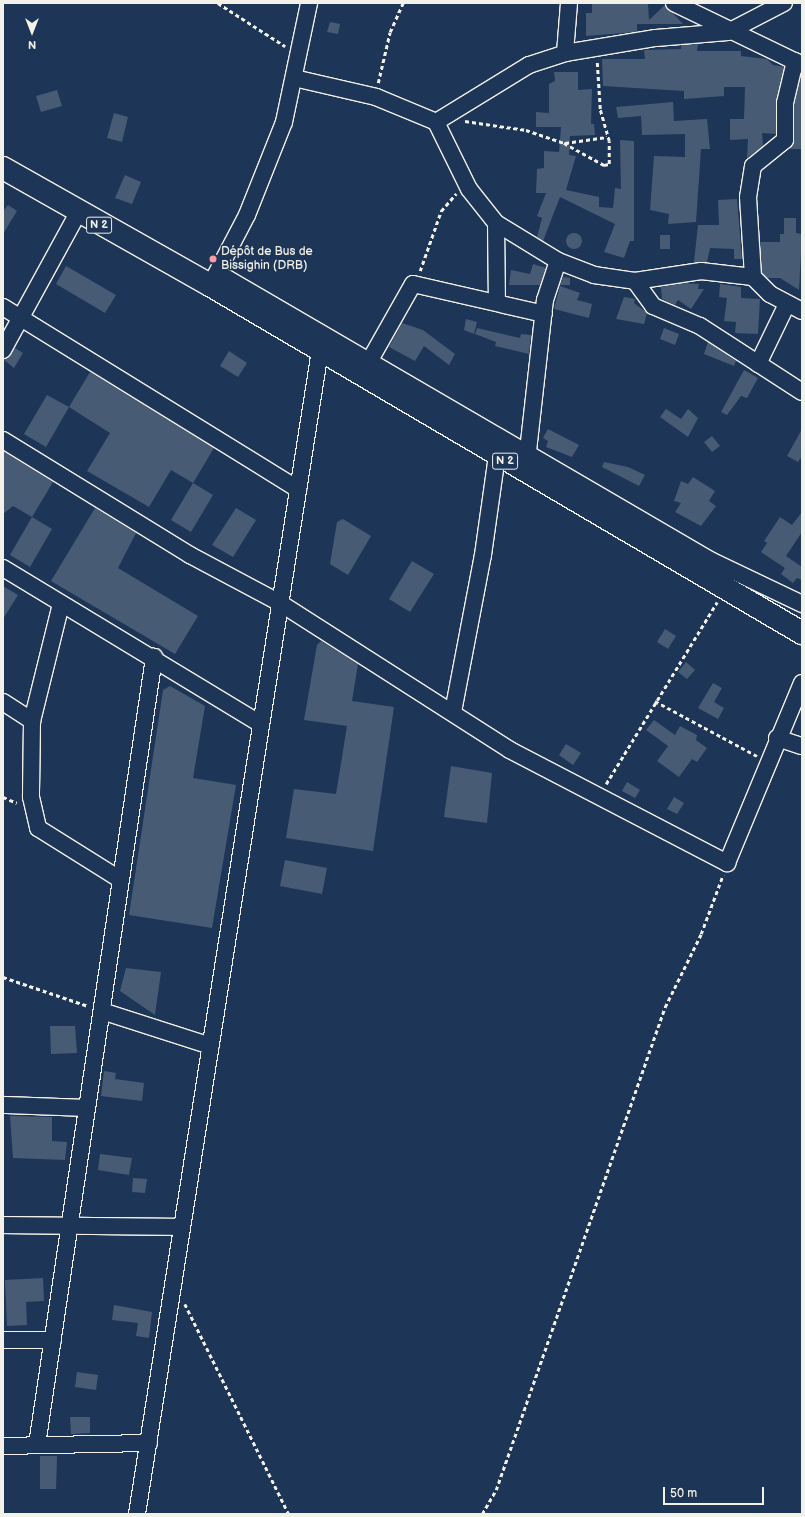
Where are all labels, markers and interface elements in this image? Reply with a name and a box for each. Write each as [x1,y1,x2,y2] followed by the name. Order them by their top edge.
[12,12,52,52] north arrow
[28,38,36,51] text: N
[86,216,112,234] road number: N 2
[221,245,313,273] place label: Dépôt de Bus de Bissighin (DRB)
[208,254,218,264] marker: Dépôt de Bus de Bissighin (DRB)
[492,452,518,470] road number: N 2
[665,1479,766,1505] scale bar
[670,1486,697,1501] text: 50 m

